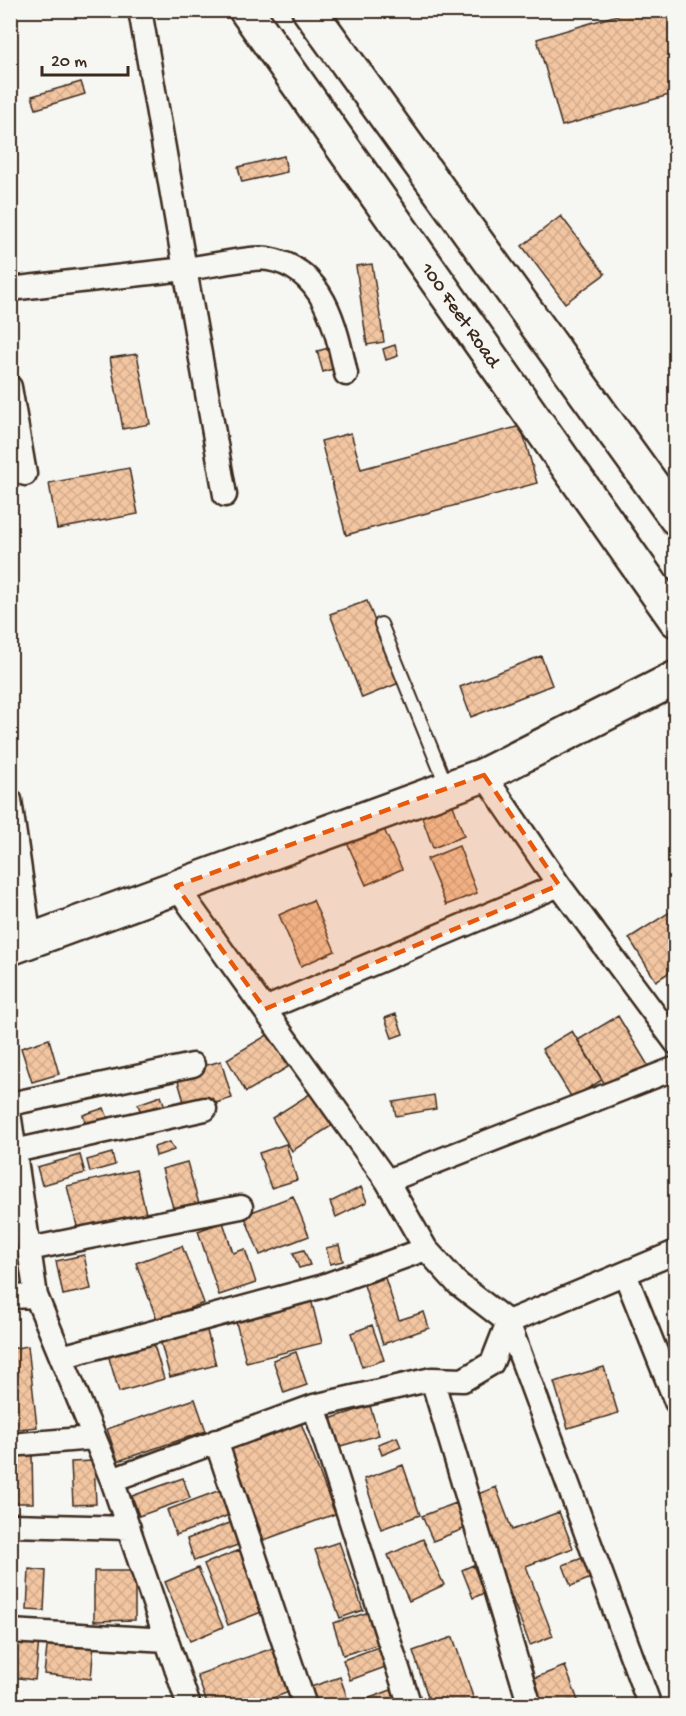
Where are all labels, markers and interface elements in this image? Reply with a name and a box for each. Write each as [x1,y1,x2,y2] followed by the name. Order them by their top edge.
[42,39,128,77] scale bar
[51,52,87,73] text: 20 m
[414,258,505,375] street label: 100 Feet Road

